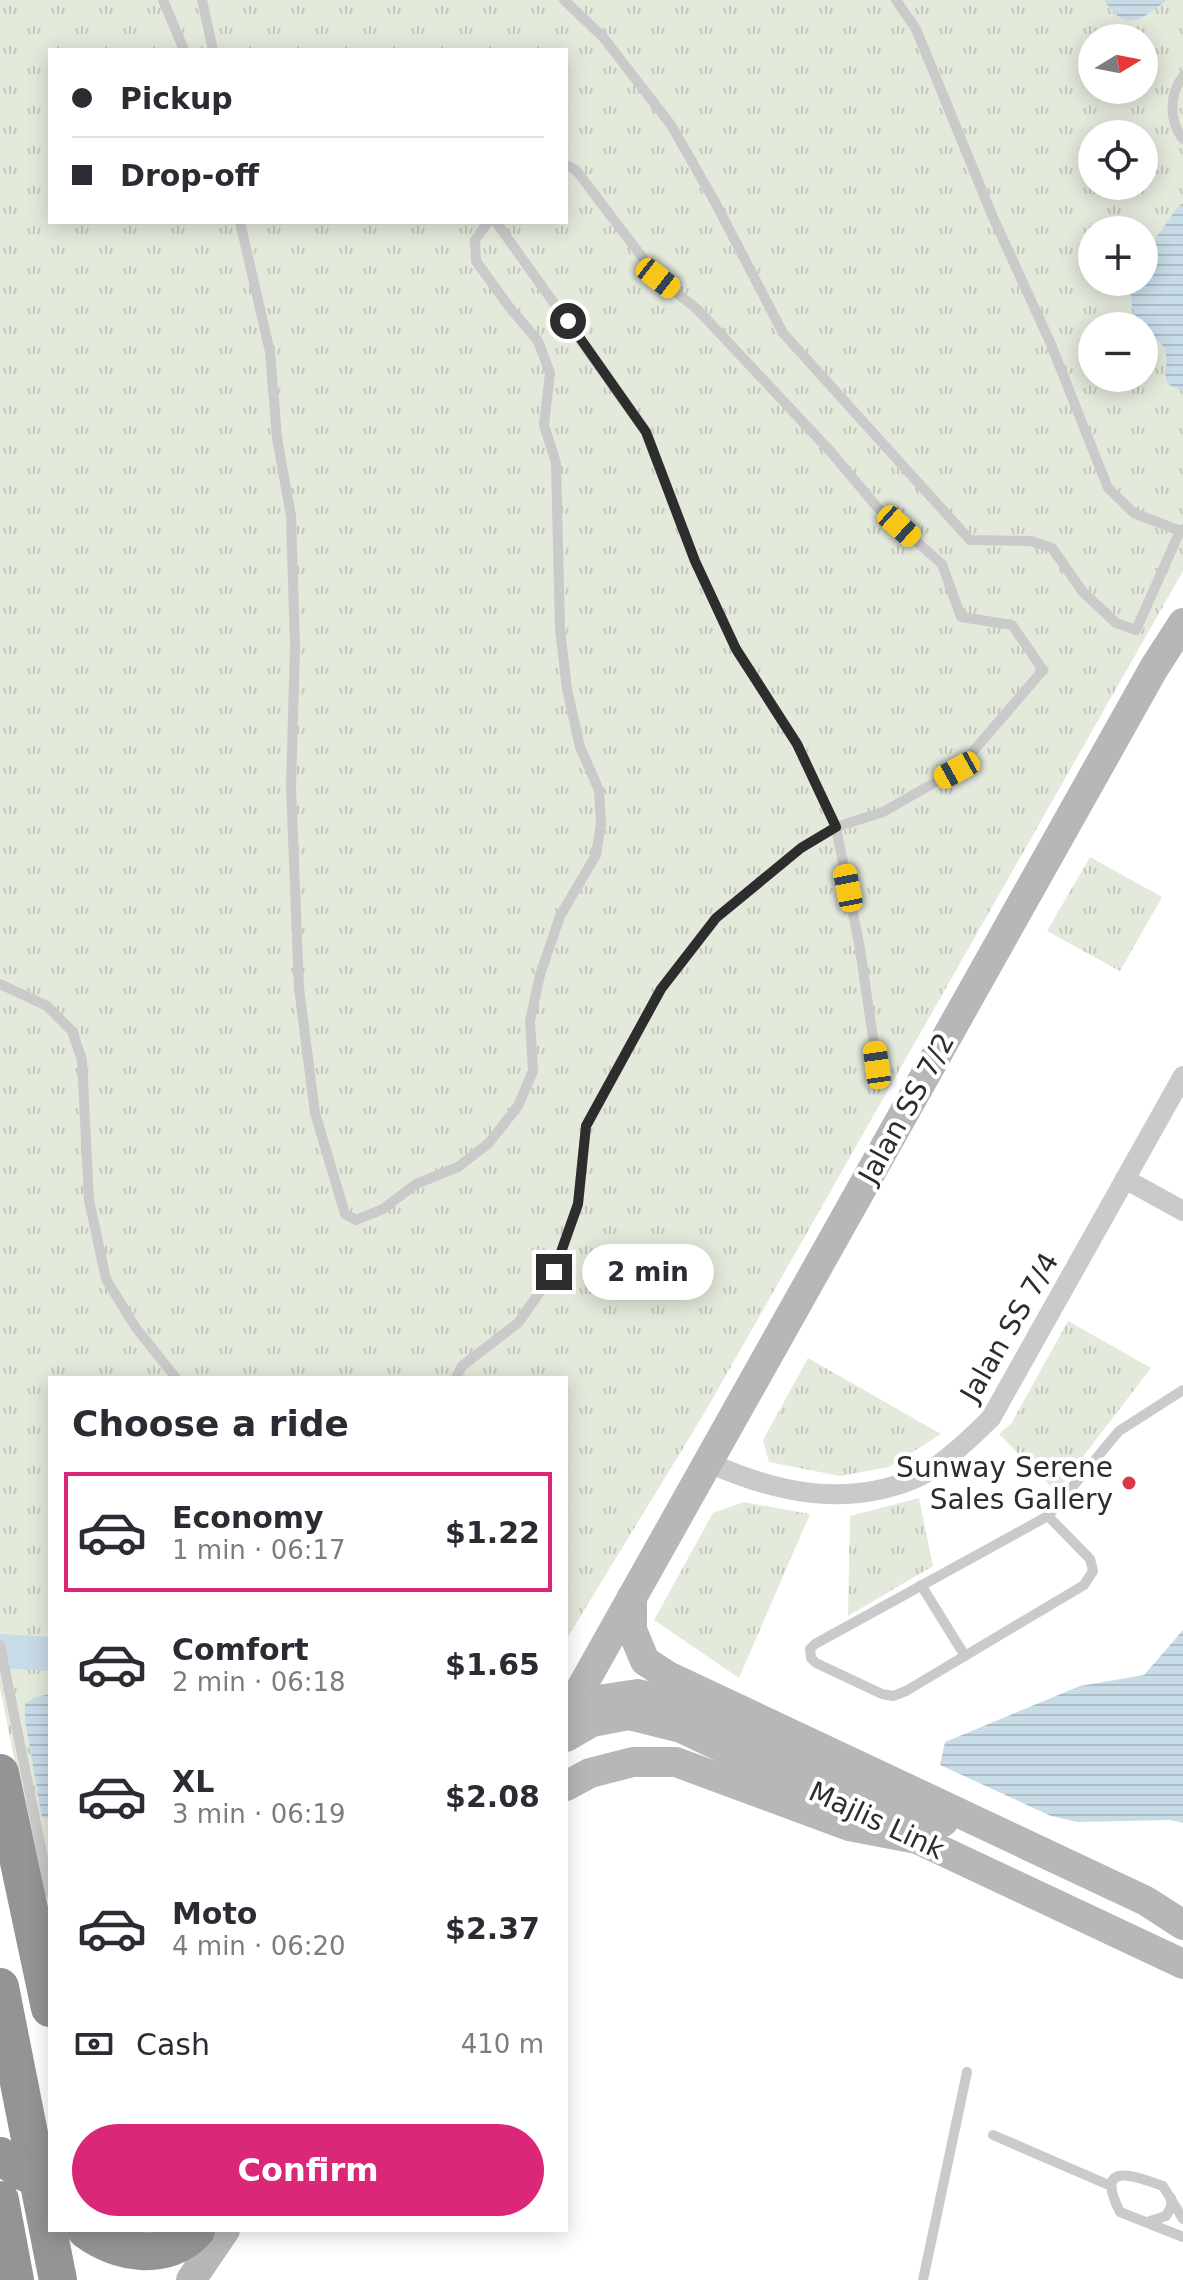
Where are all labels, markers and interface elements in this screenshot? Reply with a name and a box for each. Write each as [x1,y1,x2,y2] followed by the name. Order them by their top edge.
[1078,24,1158,104] north arrow
[1078,24,1158,392] map controls
[120,81,233,116] text: Pickup
[1078,120,1158,200] button: locate
[120,158,259,193] text: Drop-off
[1078,216,1158,296] button: +
[632,254,684,302] car
[550,303,586,339] route start
[1078,312,1158,392] button: −
[873,501,925,551] car
[930,748,984,792] car
[832,862,864,914] car
[851,1027,961,1191] street label: Jalan SS 7/2
[862,1040,892,1090] car
[582,1244,714,1300] callout: 2 min
[953,1247,1065,1409] street label: Jalan SS 7/4
[536,1254,572,1290] route end
[607,1257,689,1287] text: 2 min
[72,1403,349,1444] text: Choose a ride
[896,1451,1113,1516] place label: Sunway Serene Sales Gallery
[1120,1474,1138,1492] marker: Sunway Serene Sales Gallery
[76,1496,148,1568] icon: car
[172,1500,324,1535] text: Economy
[445,1515,540,1550] text: $1.22
[172,1535,346,1565] text: 1 min · 06:17
[76,1628,148,1700] icon: car
[172,1632,309,1667] text: Comfort
[445,1647,540,1682] text: $1.65
[172,1667,346,1697] text: 2 min · 06:18
[76,1760,148,1832] icon: car
[172,1764,214,1799] text: XL
[804,1775,950,1866] street label: Majlis Link
[445,1779,540,1814] text: $2.08
[172,1799,346,1829] text: 3 min · 06:19
[76,1892,148,1964] icon: car
[172,1896,257,1931] text: Moto
[445,1911,540,1946] text: $2.37
[172,1931,346,1961] text: 4 min · 06:20
[72,2022,116,2066] icon: cash
[136,2027,210,2062] text: Cash
[461,2029,544,2059] text: 410 m
[72,2124,544,2216] button: Confirm

